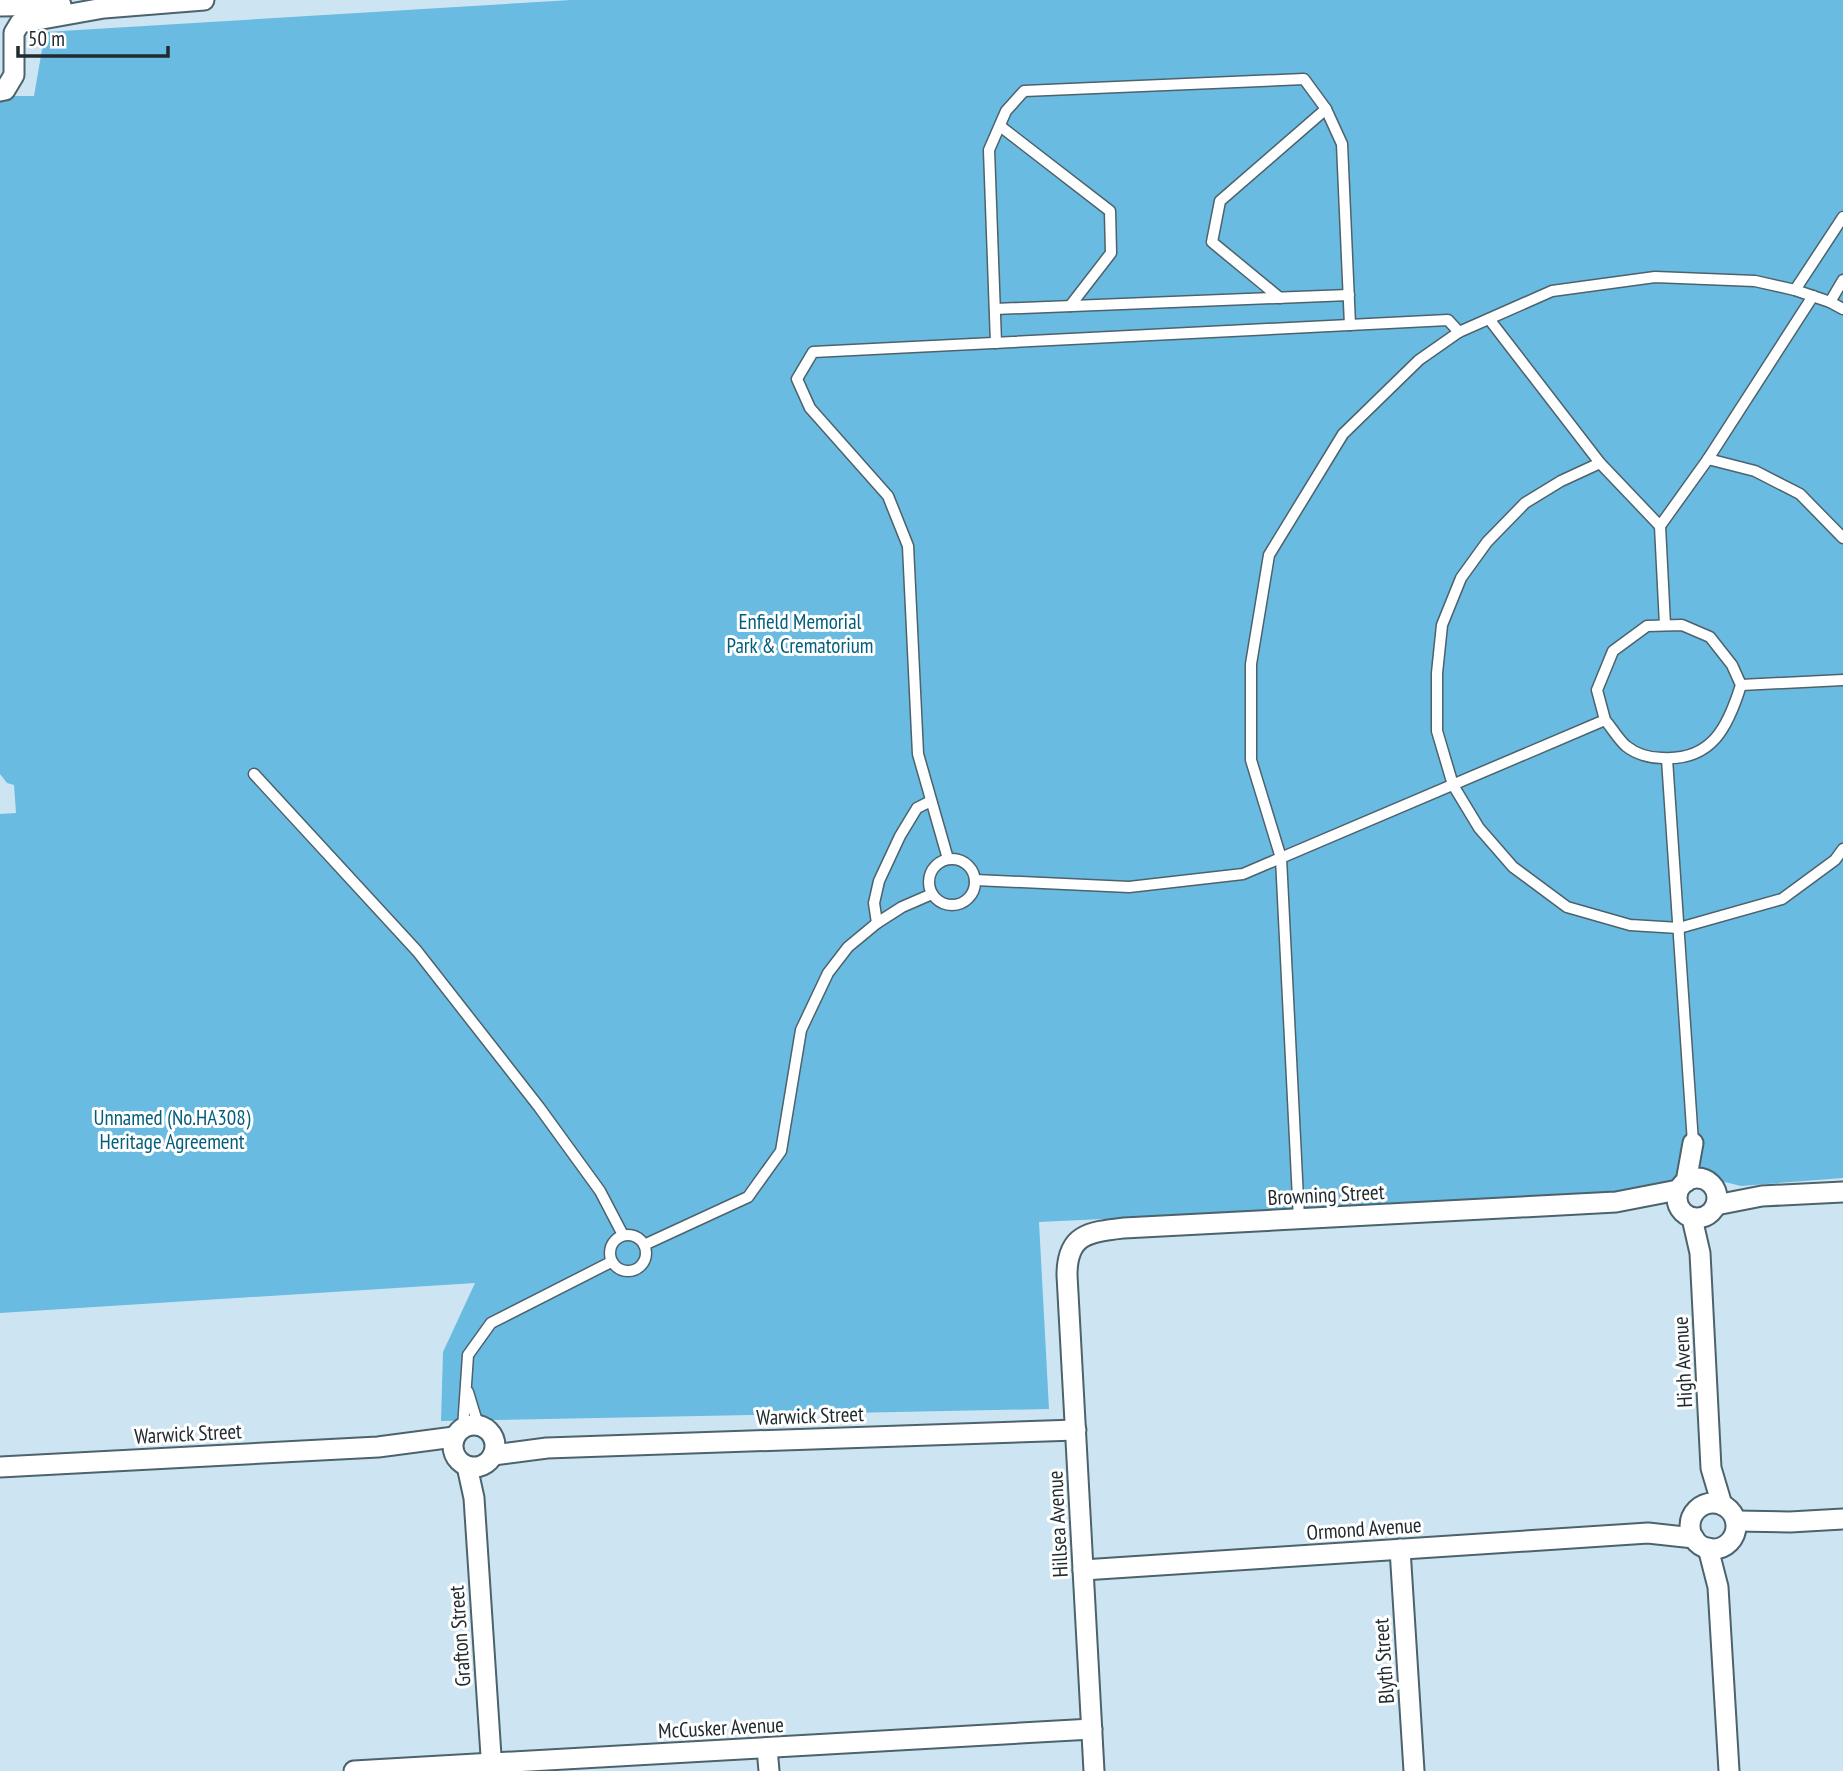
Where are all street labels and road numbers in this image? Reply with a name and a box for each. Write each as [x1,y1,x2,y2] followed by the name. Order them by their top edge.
[1267,1178,1385,1211] street label: Browning Street
[1667,1316,1698,1408] street label: High Avenue
[756,1400,864,1431] street label: Warwick Street
[134,1417,243,1450] street label: Warwick Street
[1041,1470,1074,1578] street label: Hillsea Avenue
[1305,1511,1422,1546] street label: Ormond Avenue
[442,1584,477,1688] street label: Grafton Street
[1367,1617,1400,1705] street label: Blyth Street
[657,1711,784,1744] street label: McCusker Avenue

